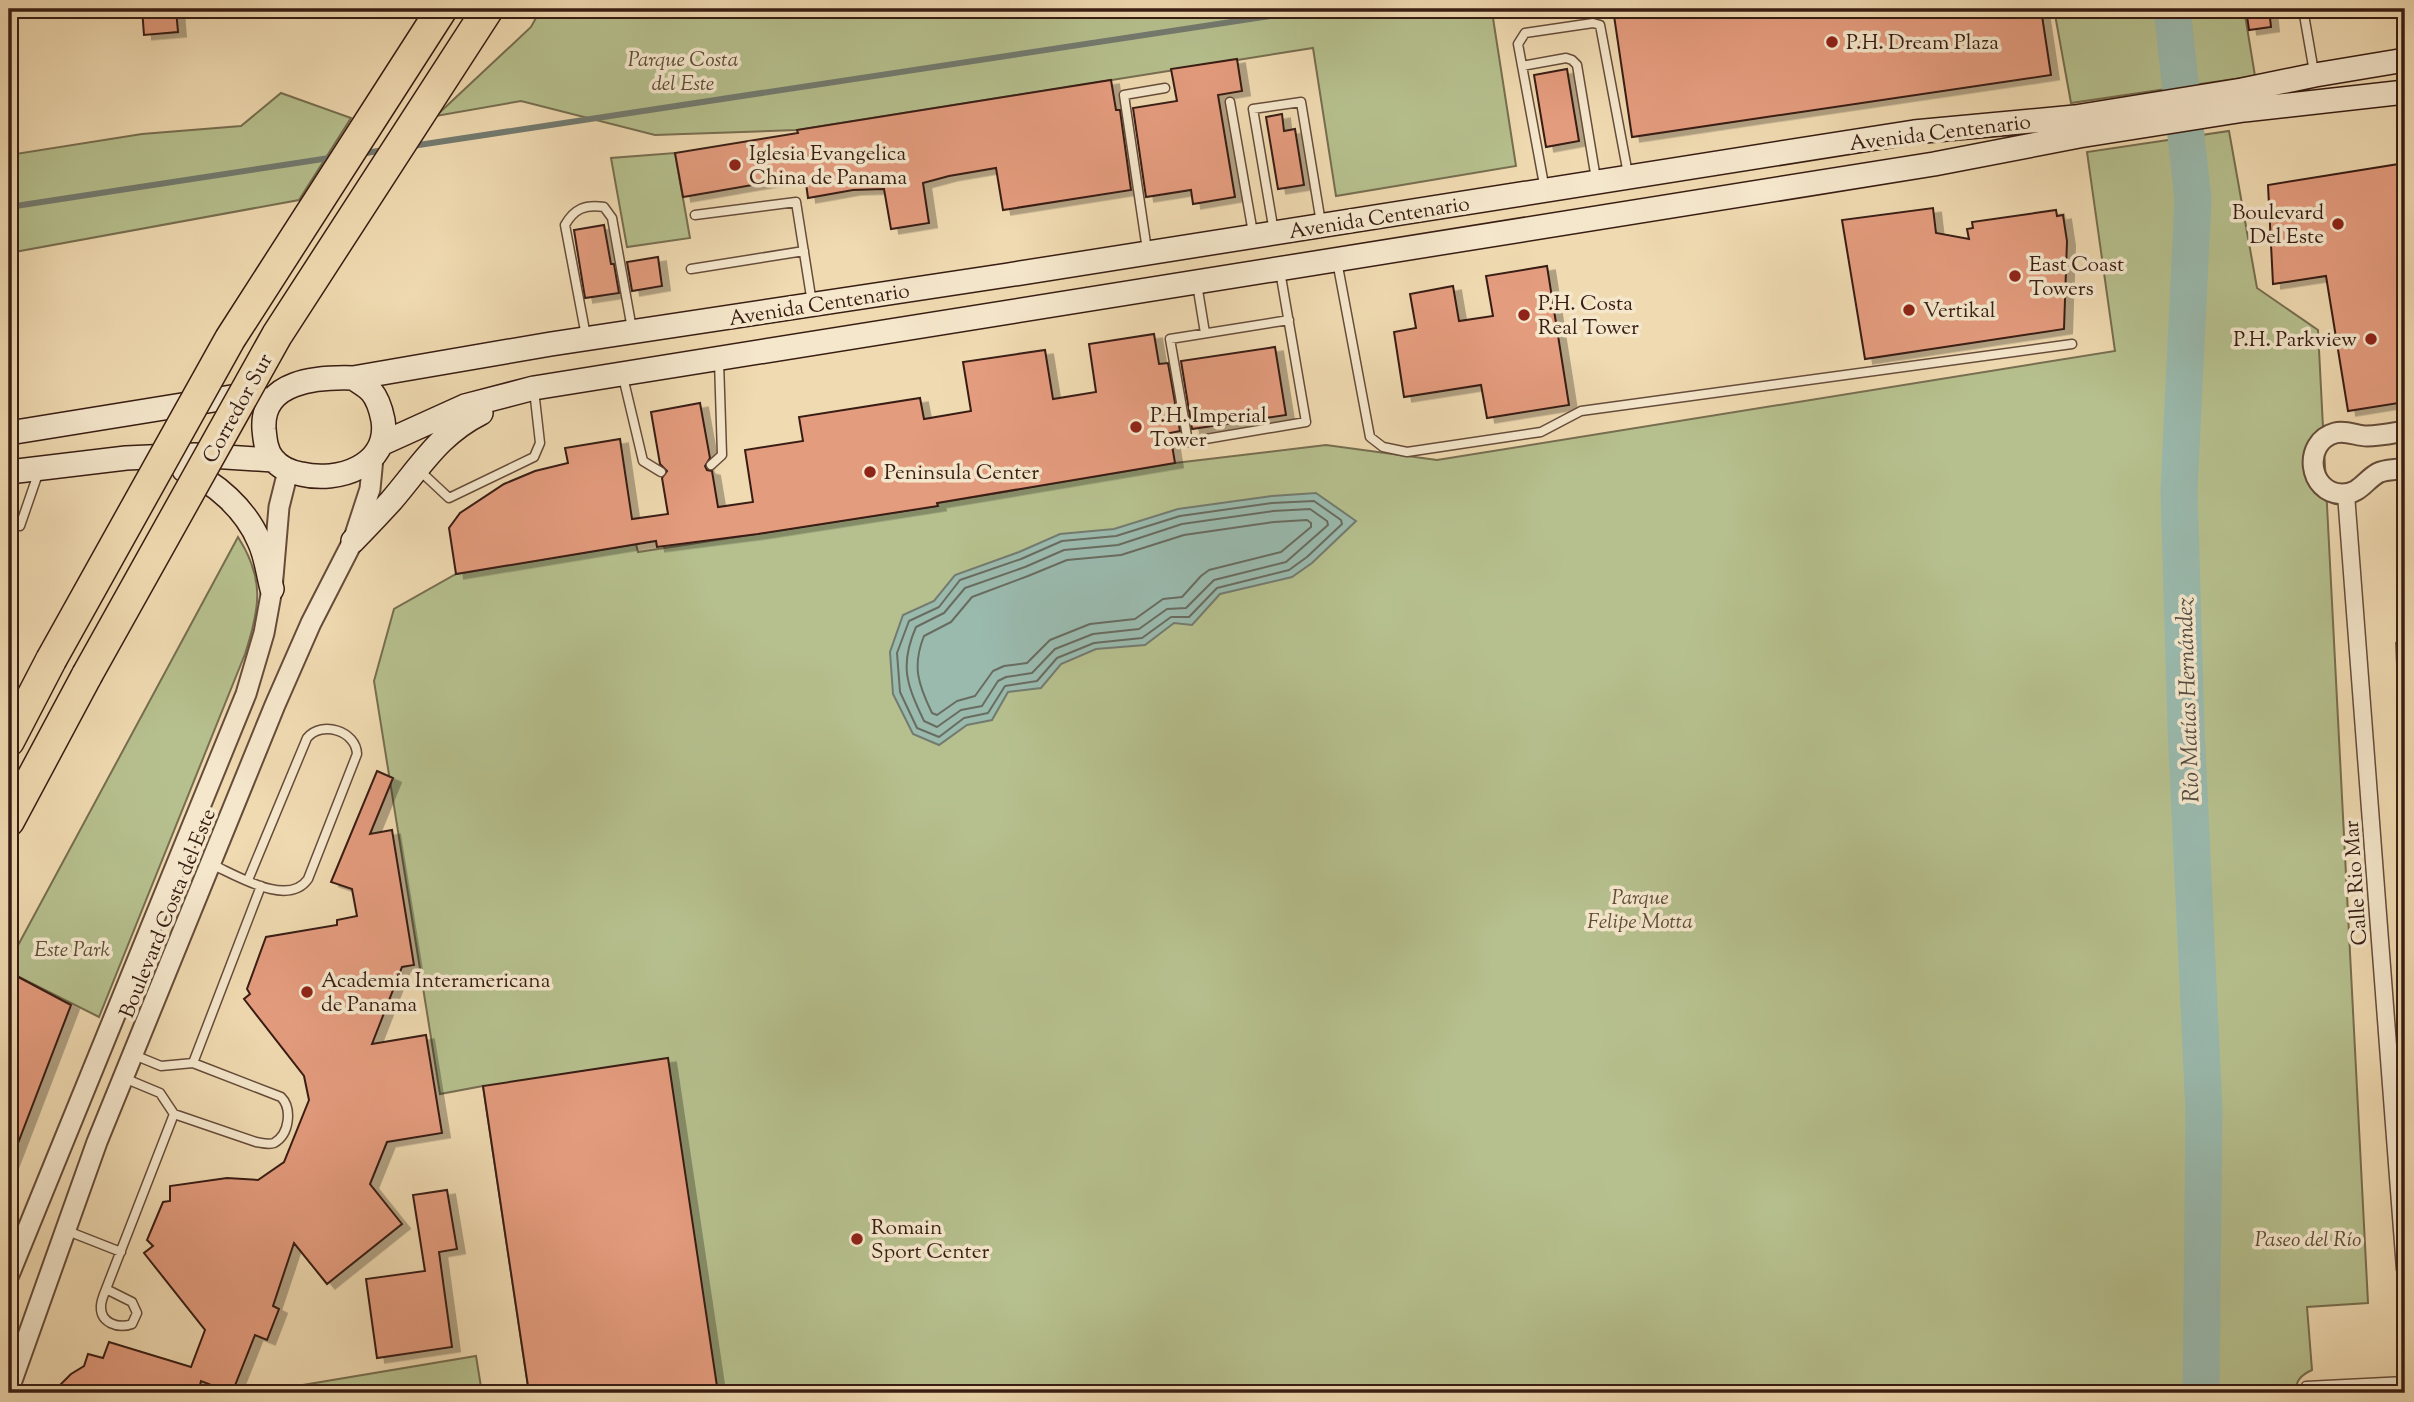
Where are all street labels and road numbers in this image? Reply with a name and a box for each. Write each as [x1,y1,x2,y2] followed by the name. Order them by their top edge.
[1848,108,2033,160] street label: Avenida Centenario
[1287,190,1472,248] street label: Avenida Centenario
[727,277,912,335] street label: Avenida Centenario
[196,349,281,469] street label: Corredor Sur
[113,805,225,1023] street label: Boulevard Costa del Este
[2338,819,2376,947] street label: Calle Rio Mar

